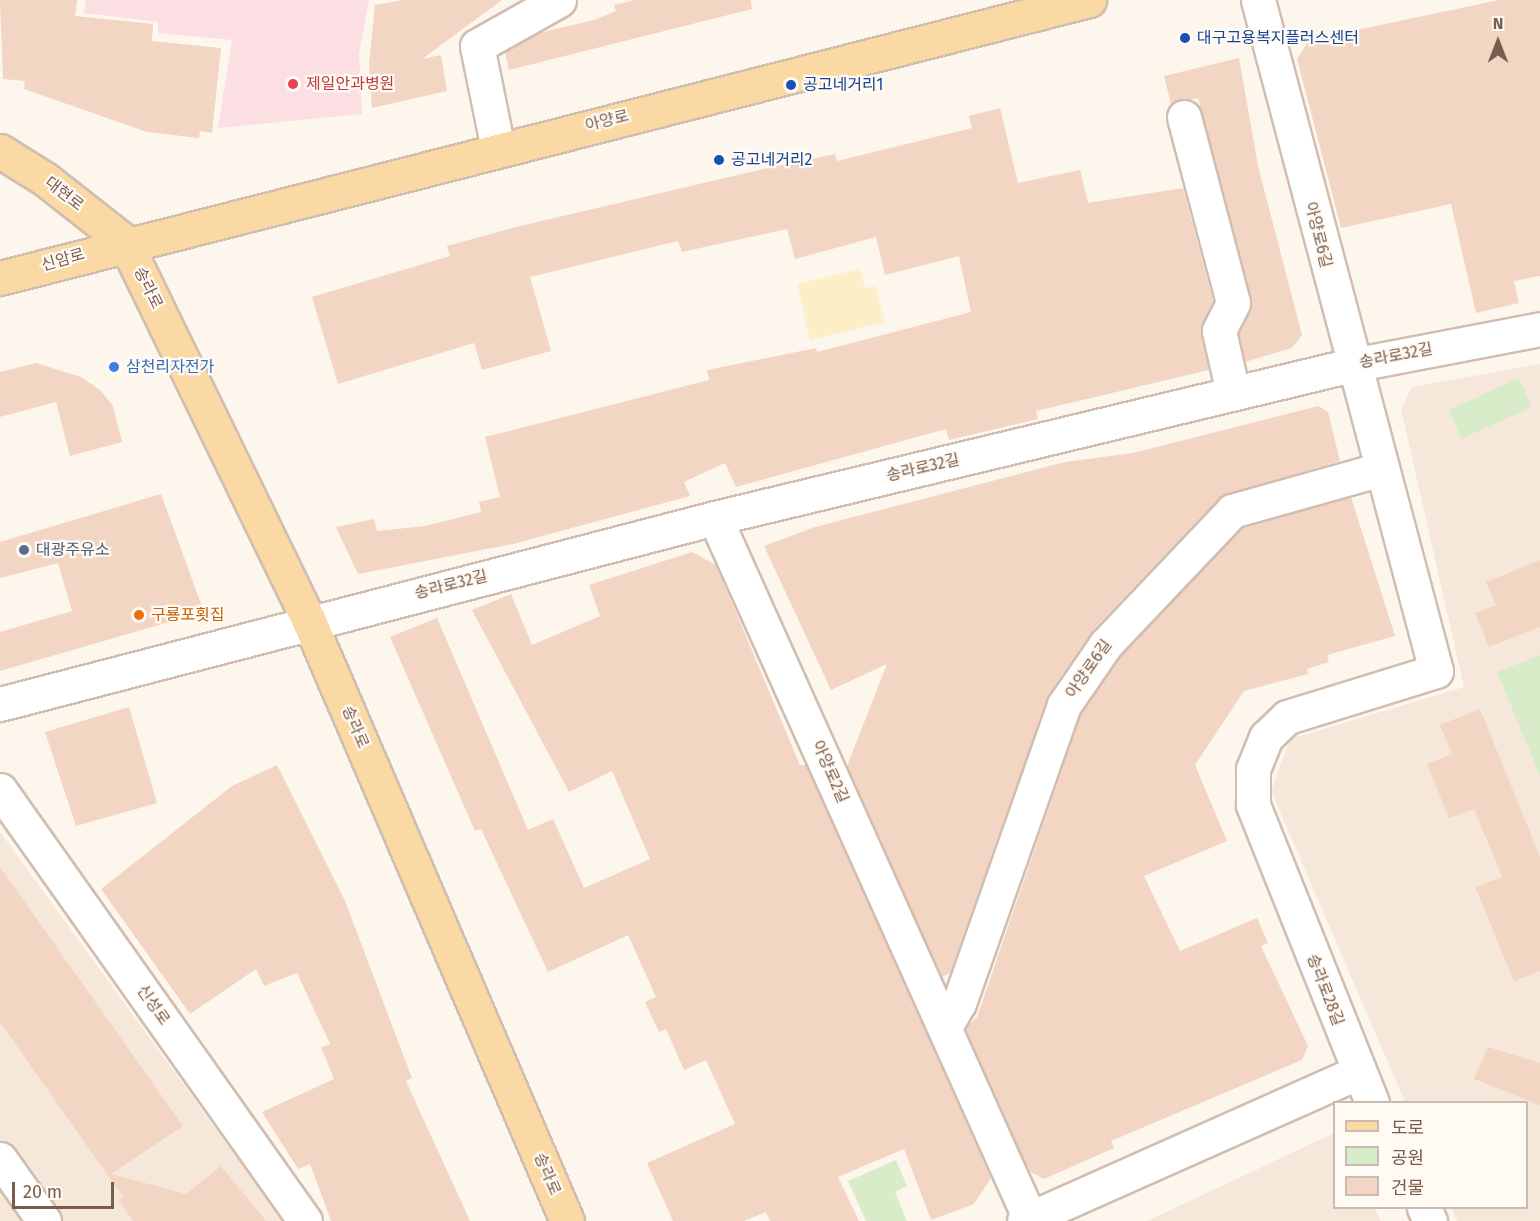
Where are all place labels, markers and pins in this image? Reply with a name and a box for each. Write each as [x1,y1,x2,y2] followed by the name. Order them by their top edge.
[1197,28,1359,48] place label: 대구고용복지플러스센터
[1178,31,1192,45] marker: 대구고용복지플러스센터
[306,74,394,94] place label: 제일안과병원
[284,75,302,93] marker: 제일안과병원
[803,75,884,95] place label: 공고네거리1
[784,78,798,92] marker: 공고네거리1
[731,150,813,170] place label: 공고네거리2
[712,153,726,167] marker: 공고네거리2
[126,357,214,377] place label: 삼천리자전가
[107,360,121,374] marker: 삼천리자전가
[36,540,110,560] place label: 대광주유소
[17,543,31,557] marker: 대광주유소
[151,605,225,625] place label: 구룡포횟집
[132,608,146,622] marker: 구룡포횟집

